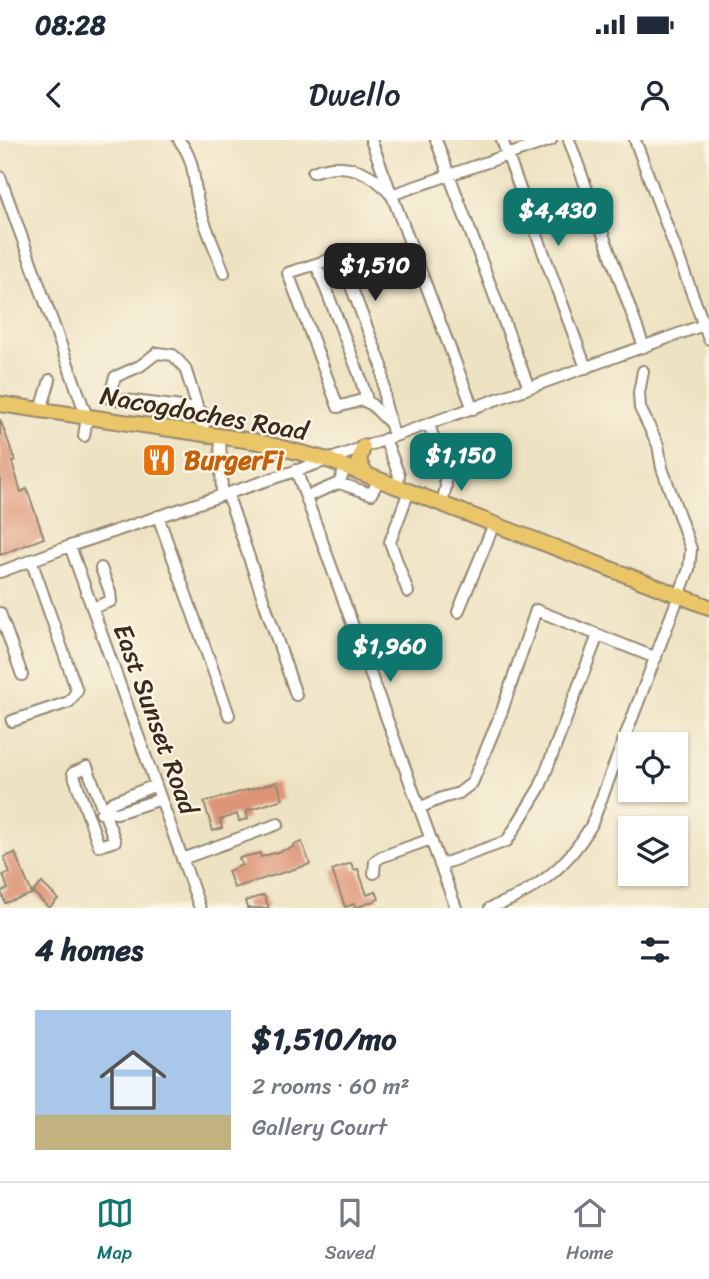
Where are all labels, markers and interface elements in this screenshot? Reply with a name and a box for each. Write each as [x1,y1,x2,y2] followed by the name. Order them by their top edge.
[35,2,106,48] text: 08:28
[308,66,401,123] text: Dwello
[35,76,73,114] icon: back
[636,76,674,114] icon: person
[501,188,615,248] pin: $4,430
[519,190,597,231] text: $4,430
[318,244,432,303] pin: $1,510
[340,245,410,286] text: $1,510
[97,372,314,454] street label: Nacogdoches Road
[404,434,518,493] pin: $1,150
[426,435,496,476] text: $1,150
[184,437,285,483] place label: BurgerFi
[140,441,178,479] restaurant icon: BurgerFi
[100,617,213,823] street label: East Sunset Road
[333,624,447,684] pin: $1,960
[353,626,427,667] text: $1,960
[618,732,688,886] map controls
[618,732,688,802] button: locate
[618,816,688,886] button: layers
[35,923,143,977] text: 4 homes
[636,931,674,969] icon: filters
[252,1012,396,1066] text: $1,510/mo
[91,1038,175,1122] icon: home
[252,1066,410,1107] text: 2 rooms · 60 m²
[252,1107,387,1148] text: Gallery Court
[96,1194,134,1269] tab: Map
[325,1194,375,1269] tab: Saved
[566,1194,613,1269] tab: Home

